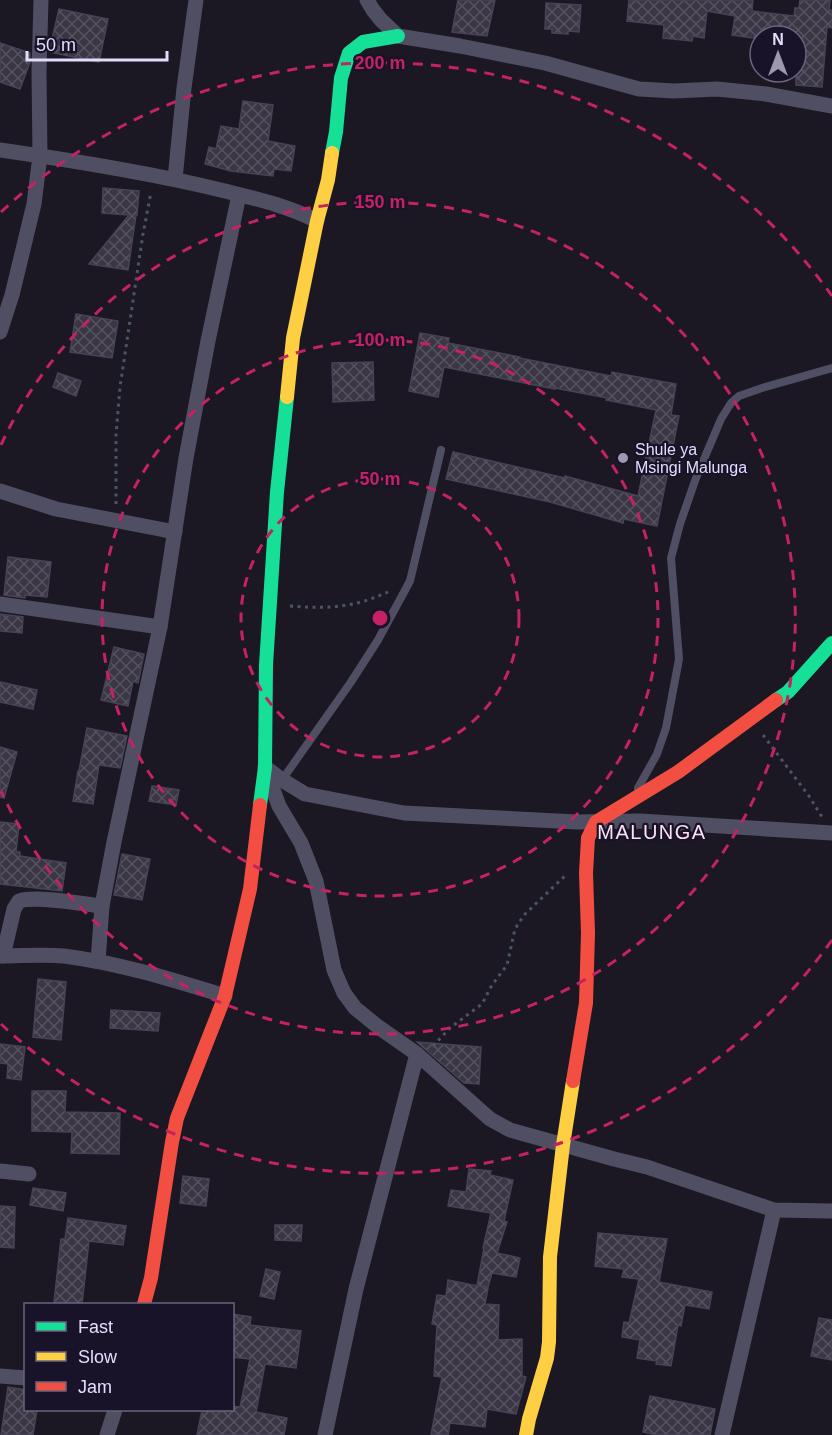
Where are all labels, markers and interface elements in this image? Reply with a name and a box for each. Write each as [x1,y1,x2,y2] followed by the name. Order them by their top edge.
[27,24,166,62] scale bar
[748,24,808,84] north arrow
[772,31,784,48] text: N
[36,35,76,55] text: 50 m
[354,53,406,73] text: 200 m
[354,192,406,212] text: 150 m
[354,330,406,350] text: 100 m
[635,441,747,476] place label: Shule ya Msingi Malunga
[616,451,630,465] marker: Shule ya Msingi Malunga
[359,469,401,489] text: 50 m
[370,608,390,628] centre of rings
[597,821,707,843] district label: MALUNGA
[24,1303,234,1411] legend
[78,1317,113,1337] text: Fast
[78,1347,118,1367] text: Slow
[78,1377,112,1397] text: Jam

